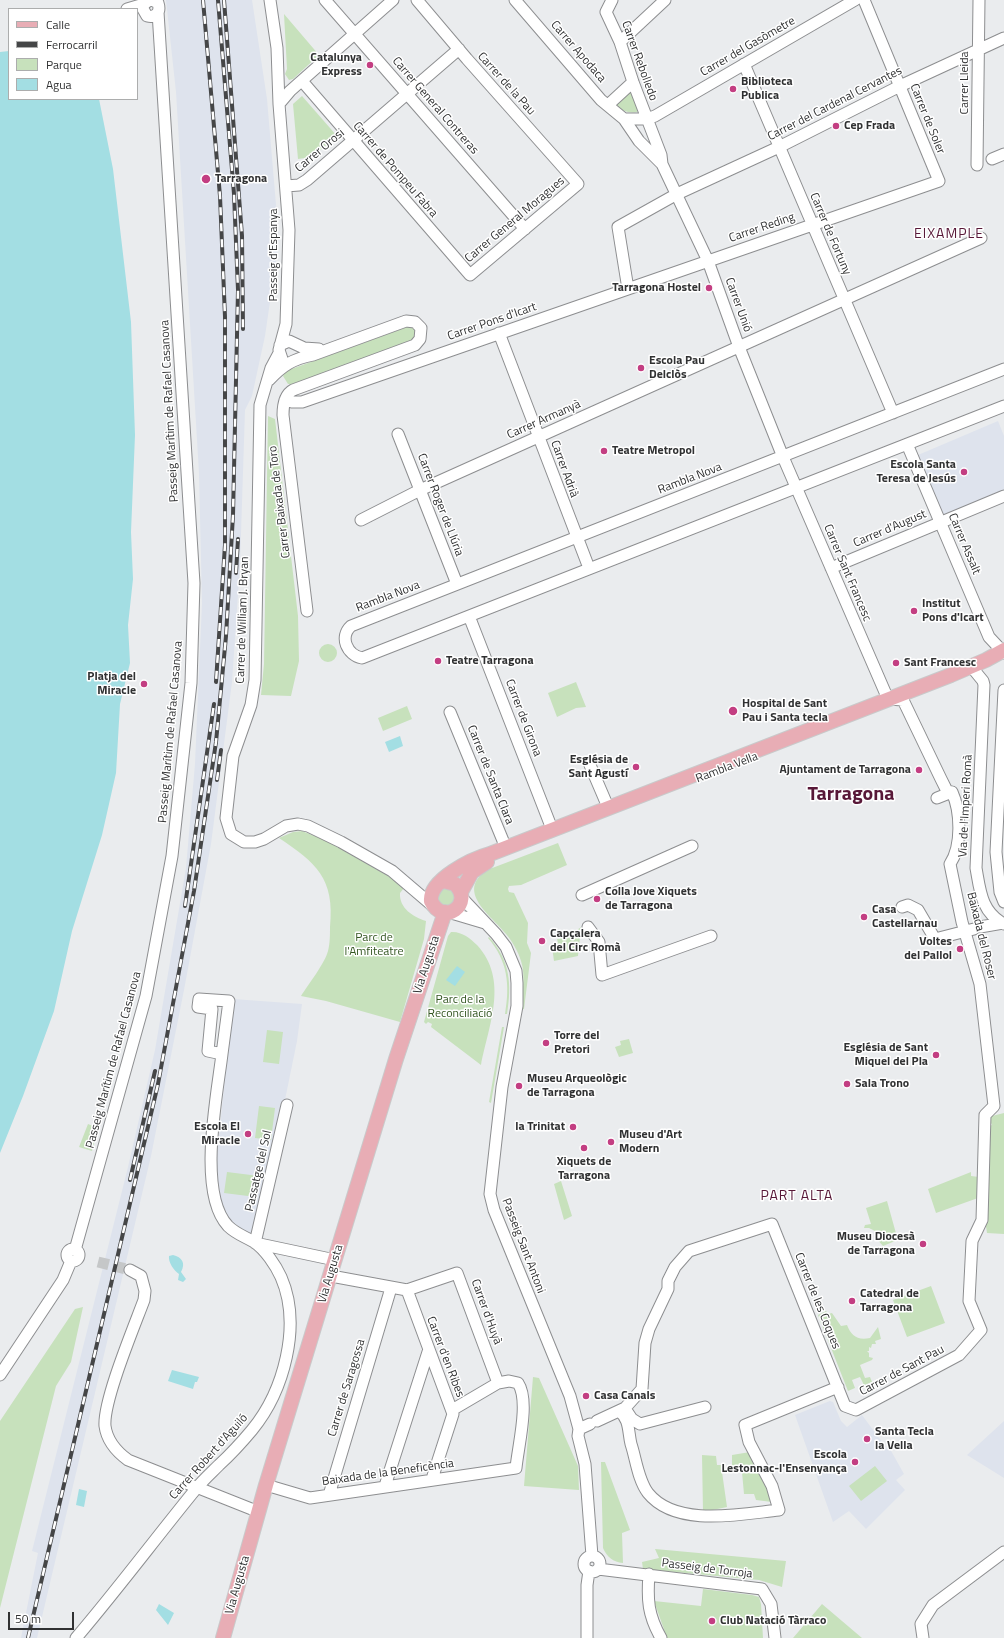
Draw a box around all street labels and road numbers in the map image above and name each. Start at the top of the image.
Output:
street label: Carrer del Gasòmetre [698,14,798,80]
street label: Carrer Apodaca [547,18,609,86]
street label: Carrer Rebolledo [618,19,660,103]
street label: Carrer de la Pau [474,50,538,118]
street label: Carrer Lleida [958,51,972,115]
street label: Carrer General Contreras [389,54,481,158]
street label: Carrer del Cardenal Cervantes [765,64,905,144]
street label: Carrer de Soler [906,82,948,156]
street label: Carrer de Pompeu Fabra [350,119,440,221]
street label: Carrer Orosi [292,126,348,176]
street label: Carrer General Moragues [462,174,568,266]
street label: Carrer de Fortuny [806,191,854,277]
street label: Passeig d'Espanya [267,208,281,302]
street label: Carrer Reding [727,210,797,246]
street label: Carrer Unió [722,276,754,334]
street label: Carrer Pons d'Icart [446,300,538,344]
street label: Passeig Marítim de Rafael Casanova [158,319,182,503]
street label: Carrer Armanyà [505,397,583,443]
street label: Carrer Adrià [547,438,581,500]
street label: Carrer Baixada de Toro [266,445,294,559]
street label: Carrer Roger de Llúria [414,452,466,558]
street label: Rambla Nova [656,460,724,498]
street label: Carrer d'August [851,507,929,551]
street label: Carrer Assalt [945,511,983,577]
street label: Carrer Sant Francesc [820,522,874,624]
street label: Carrer de William J. Bryan [234,556,252,684]
street label: Rambla Nova [354,578,422,616]
street label: Passeig Marítim de Rafael Casanova [156,640,186,824]
street label: Carrer de Girona [502,677,544,759]
street label: Carrer de Santa Clara [463,723,517,827]
street label: Rambla Vella [694,750,760,786]
street label: Via de l'Imperi Romà [956,754,976,858]
street label: Baixada del Roser [963,891,999,981]
street label: Via Augusta [411,934,443,996]
street label: Passeig Marítim de Rafael Casanova [83,970,145,1150]
street label: Passatge del Sol [243,1129,275,1213]
street label: Passeig Sant Antoni [498,1196,548,1296]
street label: Via Augusta [315,1243,347,1305]
street label: Carrer de les Coques [791,1251,843,1351]
street label: Carrer d'Huyà [468,1277,504,1347]
street label: Carrer d'en Ribes [423,1315,467,1399]
street label: Carrer de Saragossa [325,1338,369,1438]
street label: Carrer de Sant Pau [857,1343,947,1399]
street label: Carrer Robert d'Aguiló [167,1411,251,1503]
street label: Baixada de la Beneficència [321,1457,455,1489]
street label: Via Augusta [223,1554,253,1616]
street label: Passeig de Torroja [661,1556,753,1582]

